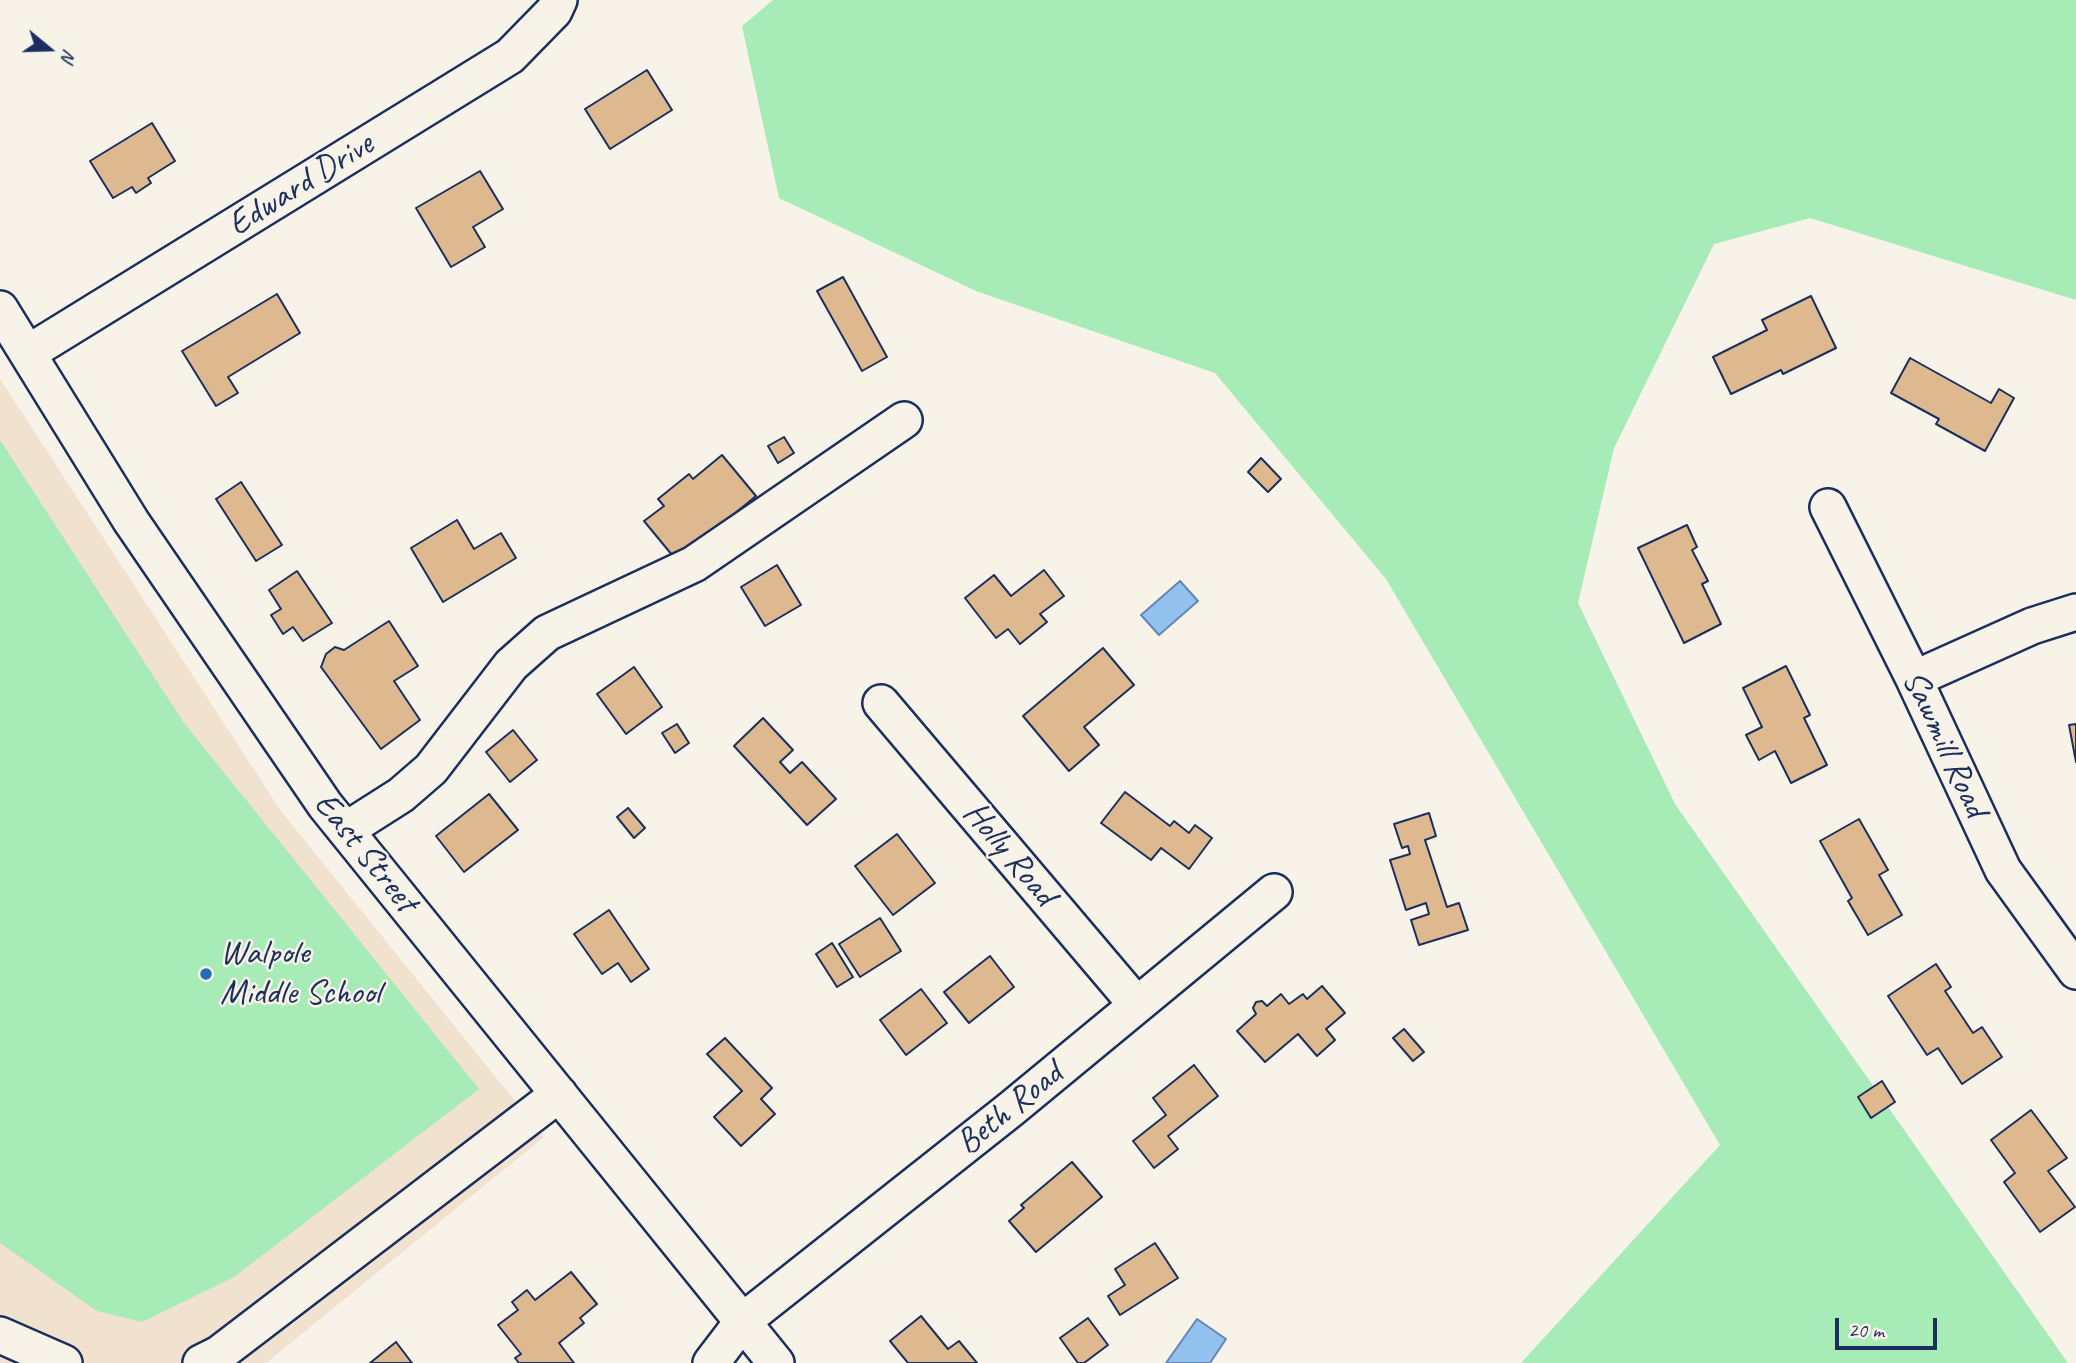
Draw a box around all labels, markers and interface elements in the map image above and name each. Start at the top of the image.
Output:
north arrow [14,14,84,84]
text: N [56,46,82,65]
street label: Edward Drive [221,124,381,246]
street label: Sawmill Road [1892,664,1996,824]
street label: East Street [304,785,426,921]
street label: Holly Road [953,793,1065,915]
place label: Walpole Middle School [220,933,381,1015]
marker: Walpole Middle School [198,966,214,982]
street label: Beth Road [949,1054,1071,1164]
scale bar [1838,1304,1940,1348]
text: 20 m [1848,1317,1884,1343]

